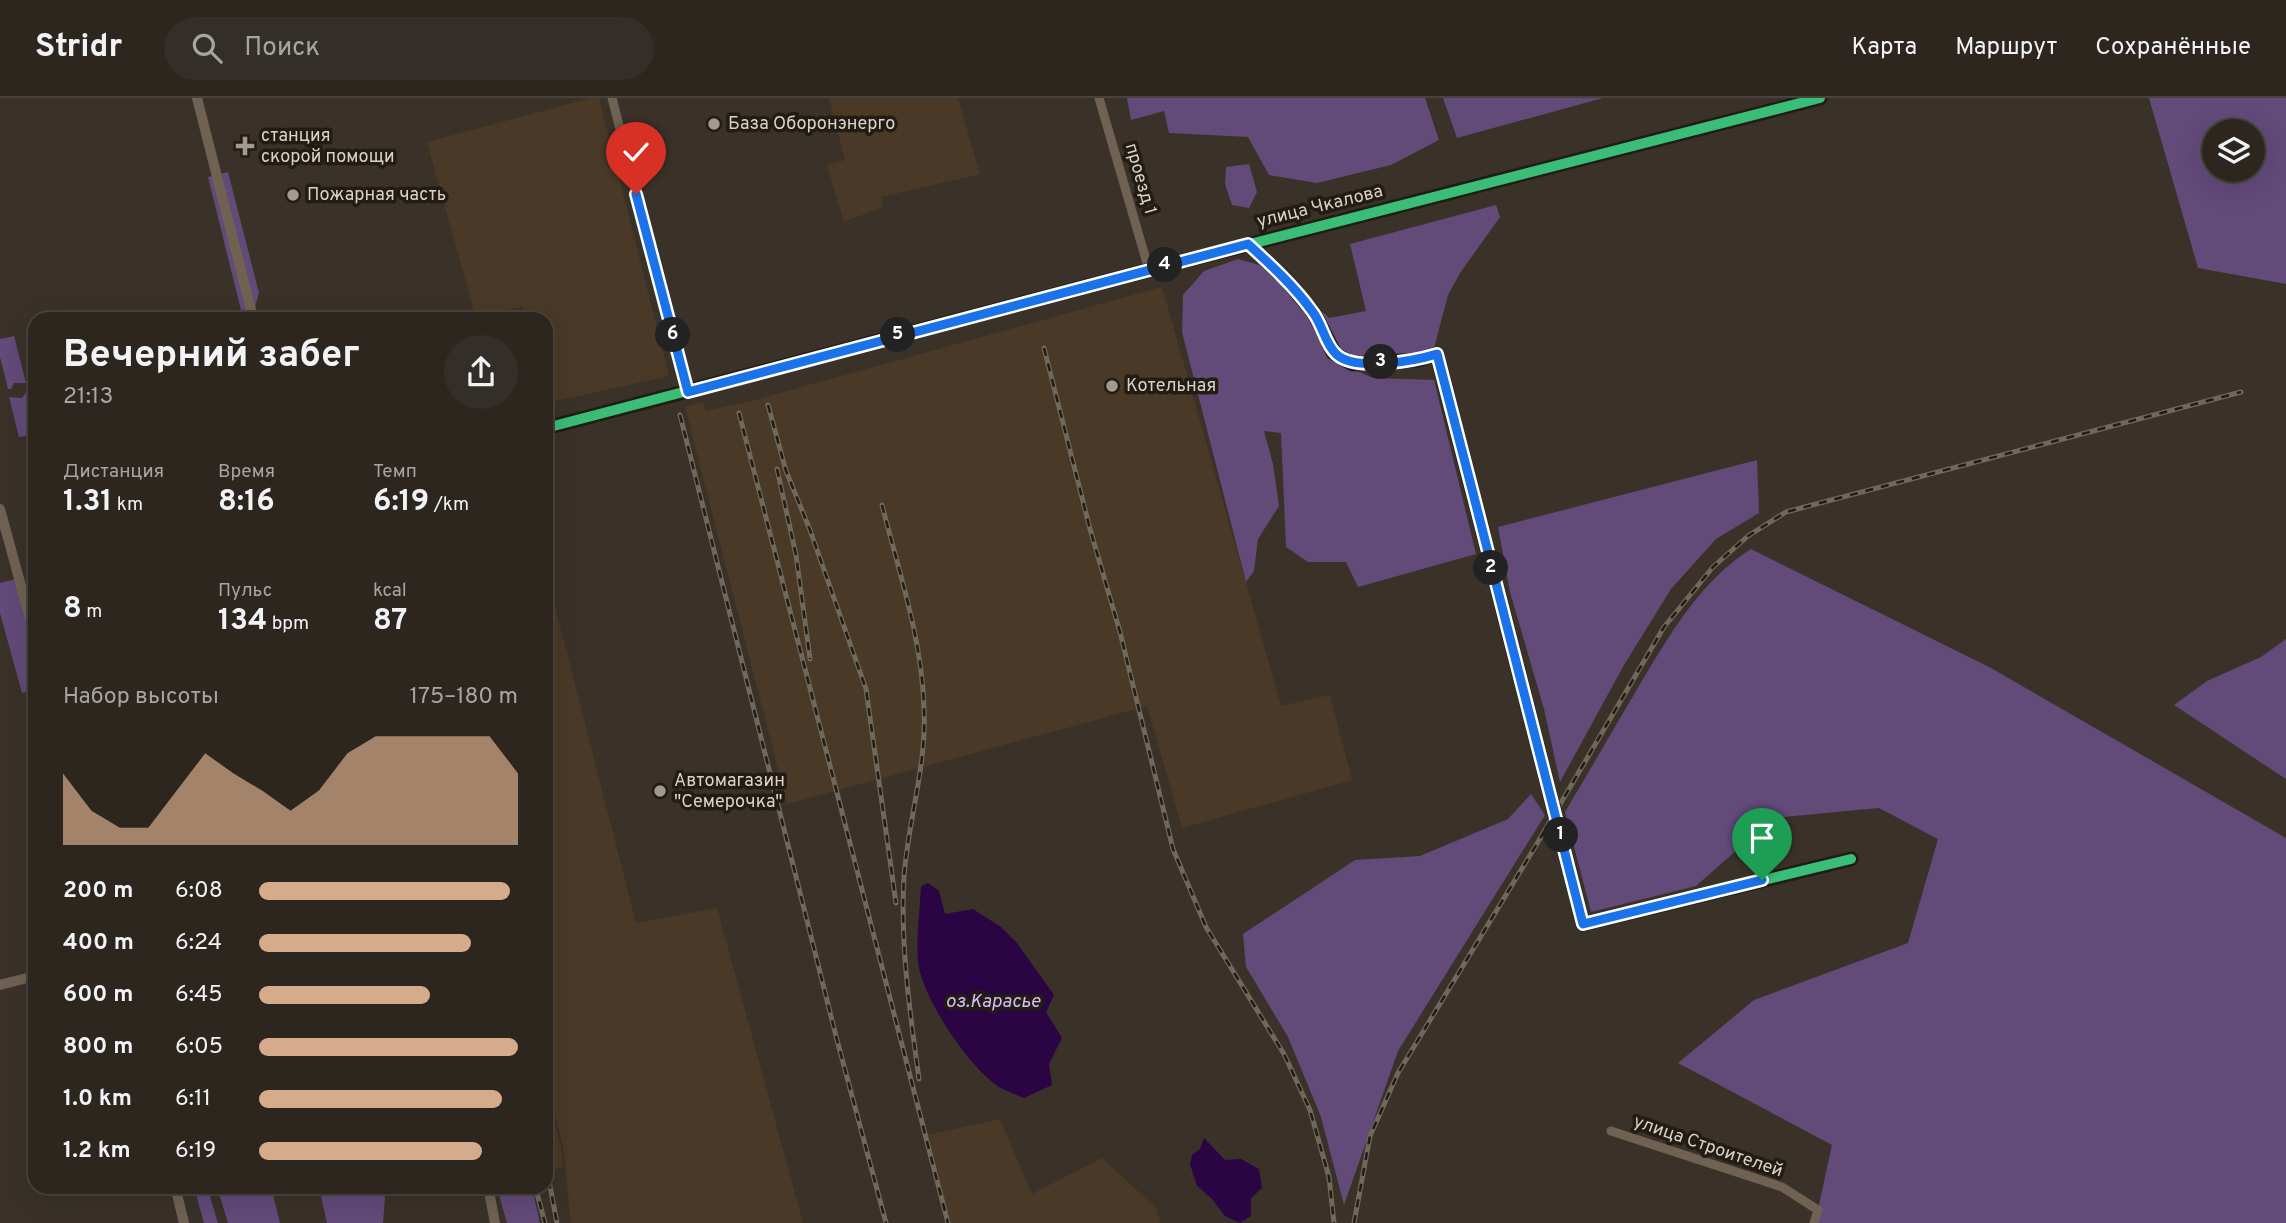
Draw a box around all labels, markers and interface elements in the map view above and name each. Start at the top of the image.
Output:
search box [164,17,654,80]
text: Stridr [35,27,122,69]
icon: search [188,29,226,67]
text: Поиск [244,32,320,65]
text: Карта [1851,33,1917,63]
text: Маршрут [1955,33,2057,63]
text: Сохранённые [2095,33,2251,63]
place label: База Оборонэнерго [728,113,895,136]
marker: База Оборонэнерго [706,116,722,132]
map controls [2202,119,2265,182]
button: layers [2202,119,2265,182]
pin [606,122,666,194]
place label: станция скорой помощи [261,125,395,169]
icon: check [617,133,655,171]
marker: станция скорой помощи [235,136,255,156]
street label: проезд 1 [1119,141,1161,217]
street label: улица Чкалова [1255,180,1385,234]
place label: Пожарная часть [307,184,446,207]
marker: Пожарная часть [285,187,301,203]
pin: 4 [1148,248,1182,282]
text: 4 [1158,252,1171,276]
pin: 6 [656,317,690,352]
pin: 5 [880,317,916,352]
text: 6 [667,322,678,346]
text: 5 [892,322,903,346]
text: Вечерний забег [63,332,360,381]
button: share [444,335,518,409]
pin: 3 [1364,344,1398,380]
text: 3 [1375,349,1386,373]
place label: Котельная [1126,375,1216,398]
marker: Котельная [1104,378,1120,394]
text: 21:13 [63,383,113,412]
text: Дистанция [63,460,164,484]
text: Время [218,460,275,484]
text: Темп [373,460,417,484]
text: 1.31 [63,484,112,521]
text: 8:16 [218,484,275,521]
text: 6:19 [373,484,429,521]
text: km [112,493,143,517]
text: /km [429,493,469,517]
pin: 2 [1474,550,1508,586]
text: 2 [1485,555,1496,579]
text: Пульс [218,579,272,603]
text: kcal [373,579,407,603]
text: 8 [63,591,82,628]
text: m [82,600,102,624]
text: 134 [218,603,267,640]
text: 87 [373,603,407,640]
text: bpm [267,612,309,636]
text: Набор высоты [63,683,219,712]
text: 175–180 m [409,683,518,712]
place label: Автомагазин "Семерочка" [674,770,785,814]
marker: Автомагазин "Семерочка" [652,783,668,799]
pin [1732,808,1792,880]
pin: 1 [1544,818,1578,852]
icon: arrive [1743,819,1781,857]
text: 1 [1557,822,1564,846]
text: 200 m [63,877,133,906]
text: 6:08 [175,877,223,906]
text: 400 m [63,929,134,958]
text: 6:24 [175,929,222,958]
text: 600 m [63,981,133,1010]
text: 6:45 [175,981,222,1010]
water label: оз.Карасье [946,990,1041,1014]
text: 800 m [63,1033,133,1062]
text: 6:05 [175,1033,223,1062]
text: 1.0 km [63,1085,132,1114]
text: 6:11 [175,1085,211,1114]
street label: улица Строителей [1630,1111,1786,1183]
text: 1.2 km [63,1137,131,1166]
text: 6:19 [175,1137,216,1166]

